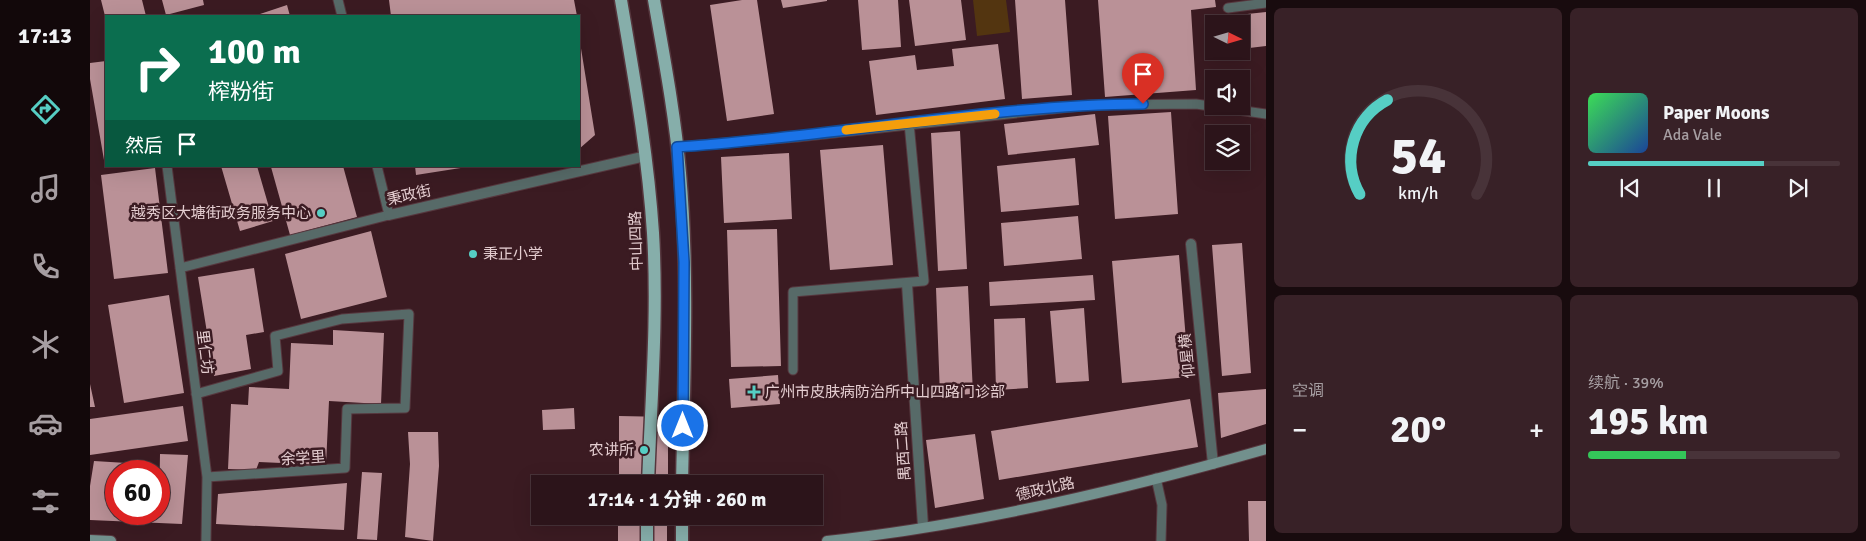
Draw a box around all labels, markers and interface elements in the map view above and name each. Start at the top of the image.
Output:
north arrow [1205,15,1250,60]
map controls [1205,15,1250,170]
text: 17:13 [18,22,72,49]
text: 100 m [208,30,301,73]
icon: right [125,35,190,100]
pin [1122,53,1164,104]
icon: arrive [1129,60,1157,88]
button: sound [1205,70,1250,115]
text: 榨粉街 [208,78,274,105]
icon: directions [28,92,63,127]
text: Paper Moons [1663,101,1769,125]
text: 54 [1390,124,1446,188]
button: layers [1205,125,1250,170]
text: Ada Vale [1663,125,1722,145]
icon: arrive [173,130,201,158]
text: 然后 [125,134,163,158]
icon: music [28,171,63,206]
icon: previous [1616,174,1644,202]
icon: pause [1700,174,1728,202]
icon: next [1784,174,1812,202]
street label: 秉政街 [385,181,433,209]
text: km/h [1398,182,1438,204]
place label: 越秀区大塘街政务服务中心 [131,204,311,222]
marker: 越秀区大塘街政务服务中心 [315,207,327,219]
street label: 中山四路 [626,211,646,271]
place label: 秉正小学 [483,245,543,263]
marker: 秉正小学 [467,248,479,260]
icon: phone [28,249,63,284]
icon: climate [28,327,63,362]
street label: 里仁坊 [193,329,217,375]
street label: 仰星横 [1176,333,1198,379]
text: 续航 · 39% [1588,373,1664,393]
text: 空调 [1292,381,1324,401]
place label: 广州市皮肤病防治所中山四路门诊部 [765,383,1005,401]
marker: 广州市皮肤病防治所中山四路门诊部 [747,385,761,399]
text: 195 km [1588,398,1709,445]
position arrow [656,399,708,451]
icon: car [28,406,63,441]
text: 20° [1390,406,1446,453]
text: − [1292,413,1307,447]
text: + [1529,413,1544,447]
street label: 禺西二路 [892,420,914,482]
place label: 农讲所 [589,441,634,459]
marker: 农讲所 [638,444,650,456]
street label: 余学里 [280,447,326,469]
speed limit sign: 60 [105,460,170,525]
street label: 德政北路 [1014,473,1076,505]
icon: filters [28,484,63,519]
text: 17:14 · 1 分钟 · 260 m [588,488,766,512]

